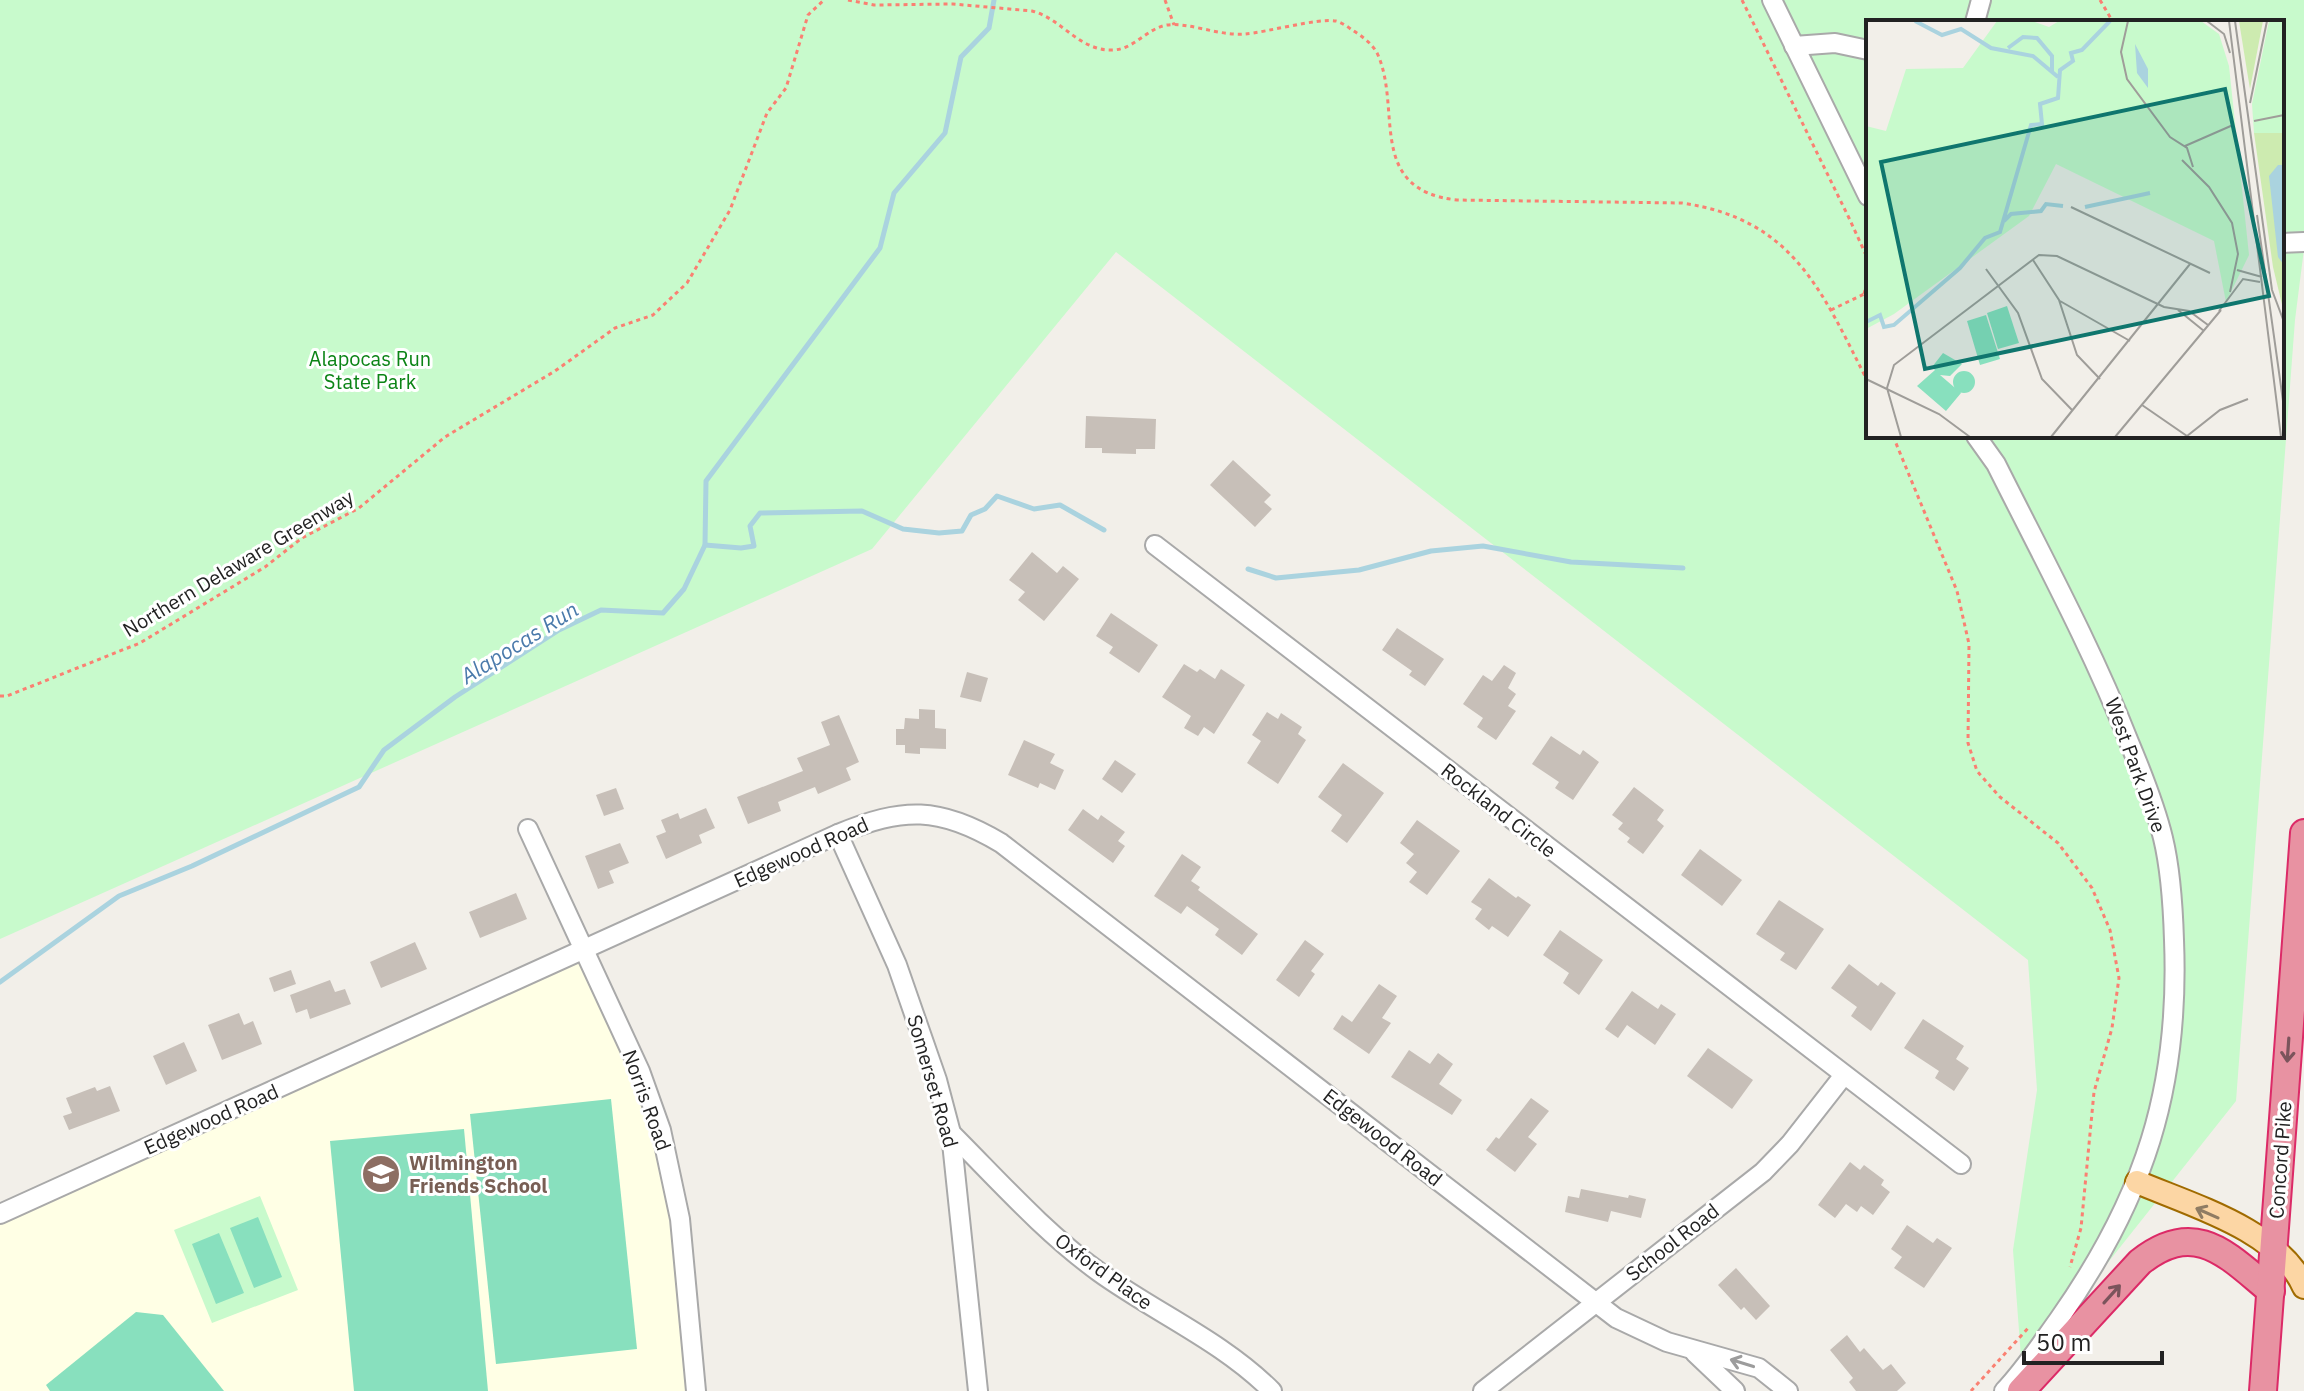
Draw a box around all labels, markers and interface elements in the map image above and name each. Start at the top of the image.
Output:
inset map [1866,20,2284,438]
park label: Alapocas Run State Park [309,345,431,395]
street label: Northern Delaware Greenway [118,483,358,643]
water label: Alapocas Run [454,594,584,690]
street label: West Park Drive [2099,694,2173,836]
street label: Rockland Circle [1436,756,1562,864]
street label: Edgewood Road [730,810,872,894]
street label: Somerset Road [901,1011,965,1151]
one-way arrow [2280,1036,2295,1063]
street label: Norris Road [616,1046,678,1154]
street label: Edgewood Road [140,1077,282,1161]
street label: Edgewood Road [1318,1082,1448,1192]
street label: Concord Pike [2262,1100,2298,1220]
place label: Wilmington Friends School [409,1149,547,1199]
school or university icon: Wilmington Friends School [360,1153,402,1195]
street label: School Road [1620,1197,1724,1287]
one-way arrow [2196,1204,2220,1219]
street label: Oxford Place [1050,1226,1158,1316]
one-way arrow [2103,1284,2121,1304]
scale bar [2024,1315,2162,1365]
text: 50 m [2036,1326,2091,1358]
one-way arrow [1730,1355,1756,1370]

